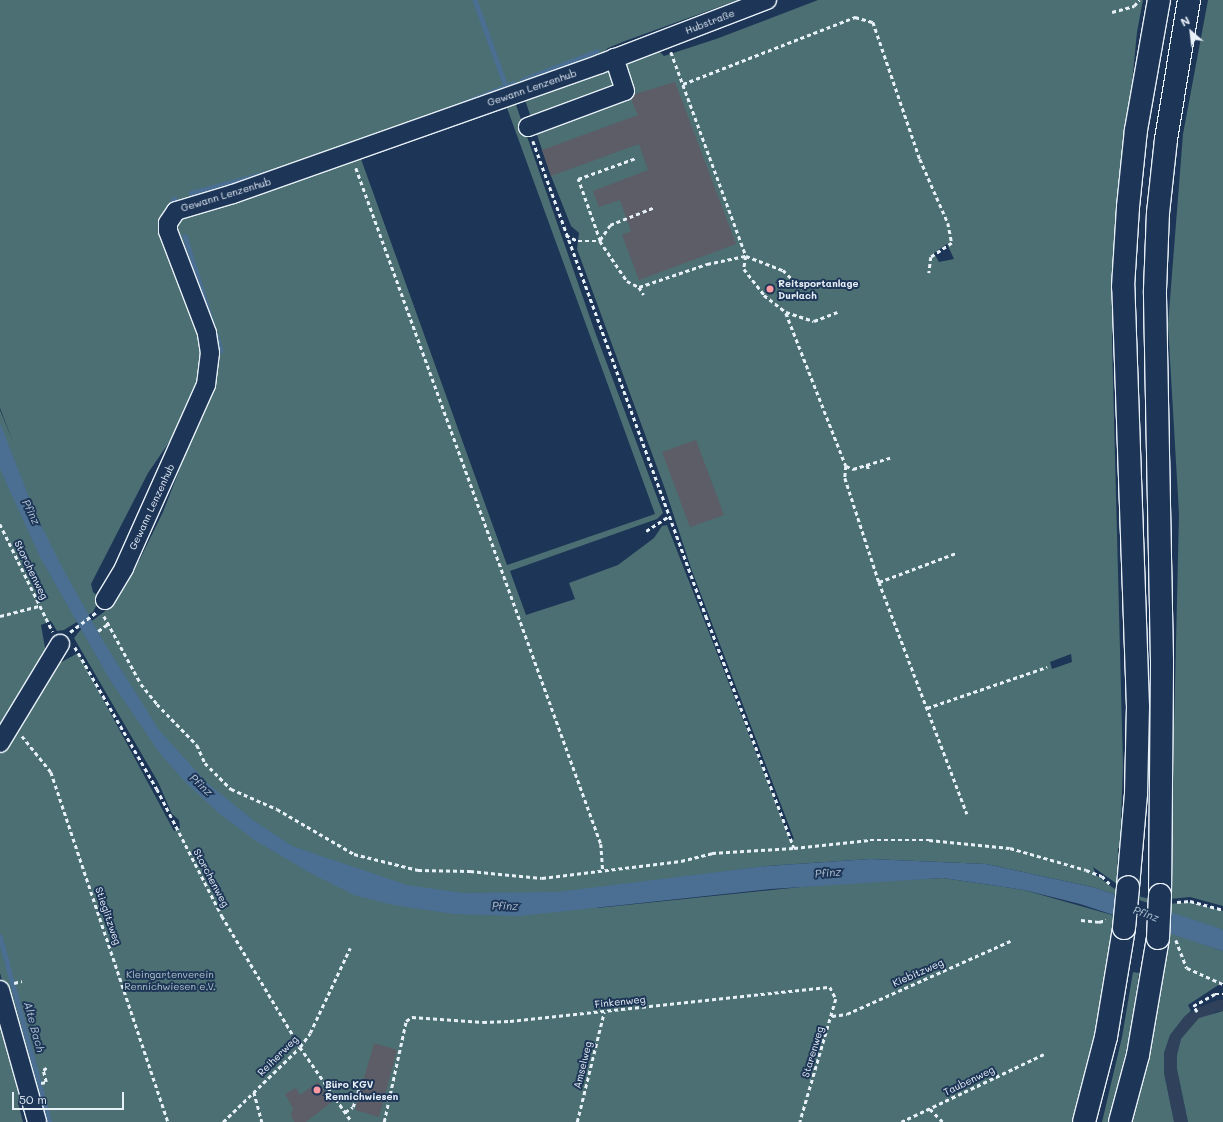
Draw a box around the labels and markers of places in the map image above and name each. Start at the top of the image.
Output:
place label: Reitsportanlage Durlach [778,277,858,300]
marker: Reitsportanlage Durlach [765,284,775,294]
place label: Büro KGV Rennichwiesen [325,1078,398,1102]
marker: Büro KGV Rennichwiesen [312,1085,322,1095]

